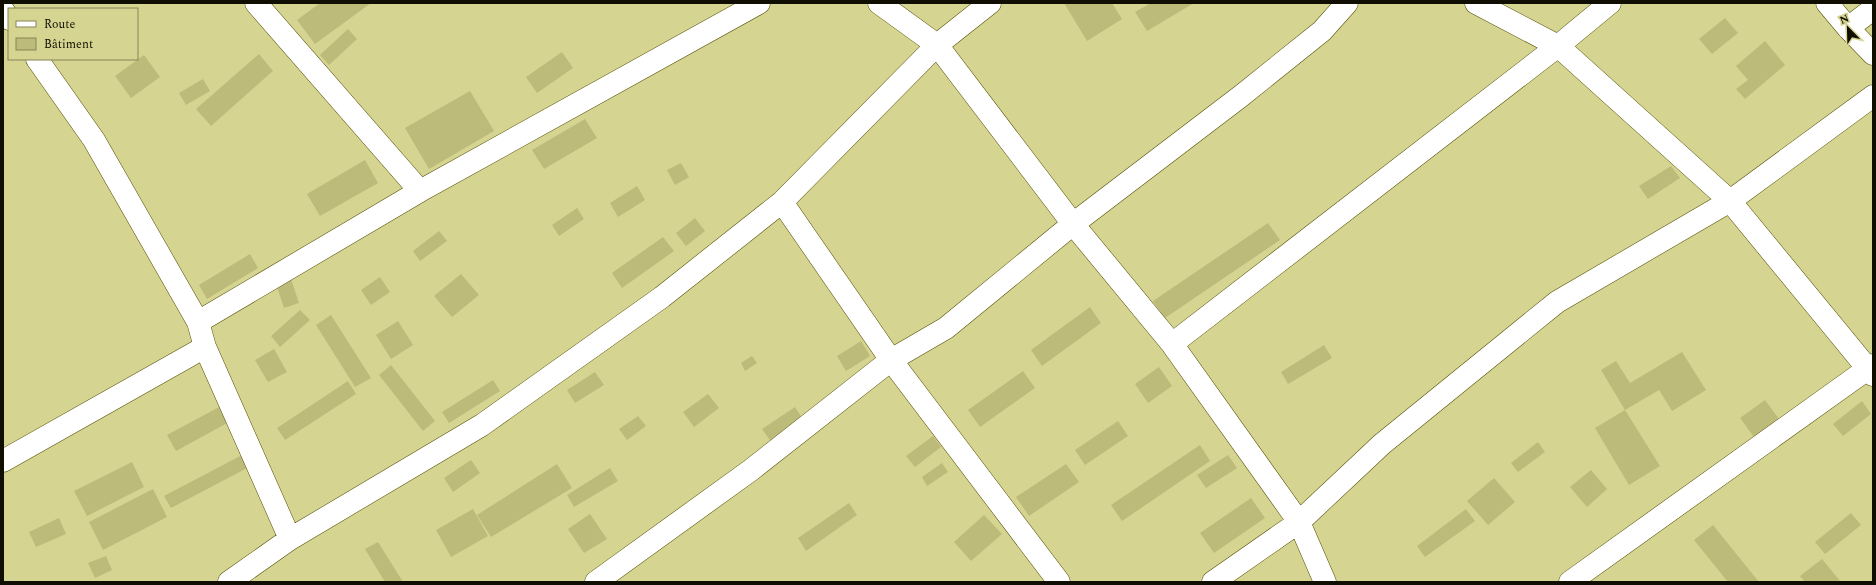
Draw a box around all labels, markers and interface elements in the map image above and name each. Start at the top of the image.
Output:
legend [8,8,138,60]
north arrow [1828,8,1868,48]
text: N [1837,10,1852,29]
text: Route [44,15,75,34]
text: Bâtiment [44,35,93,54]

